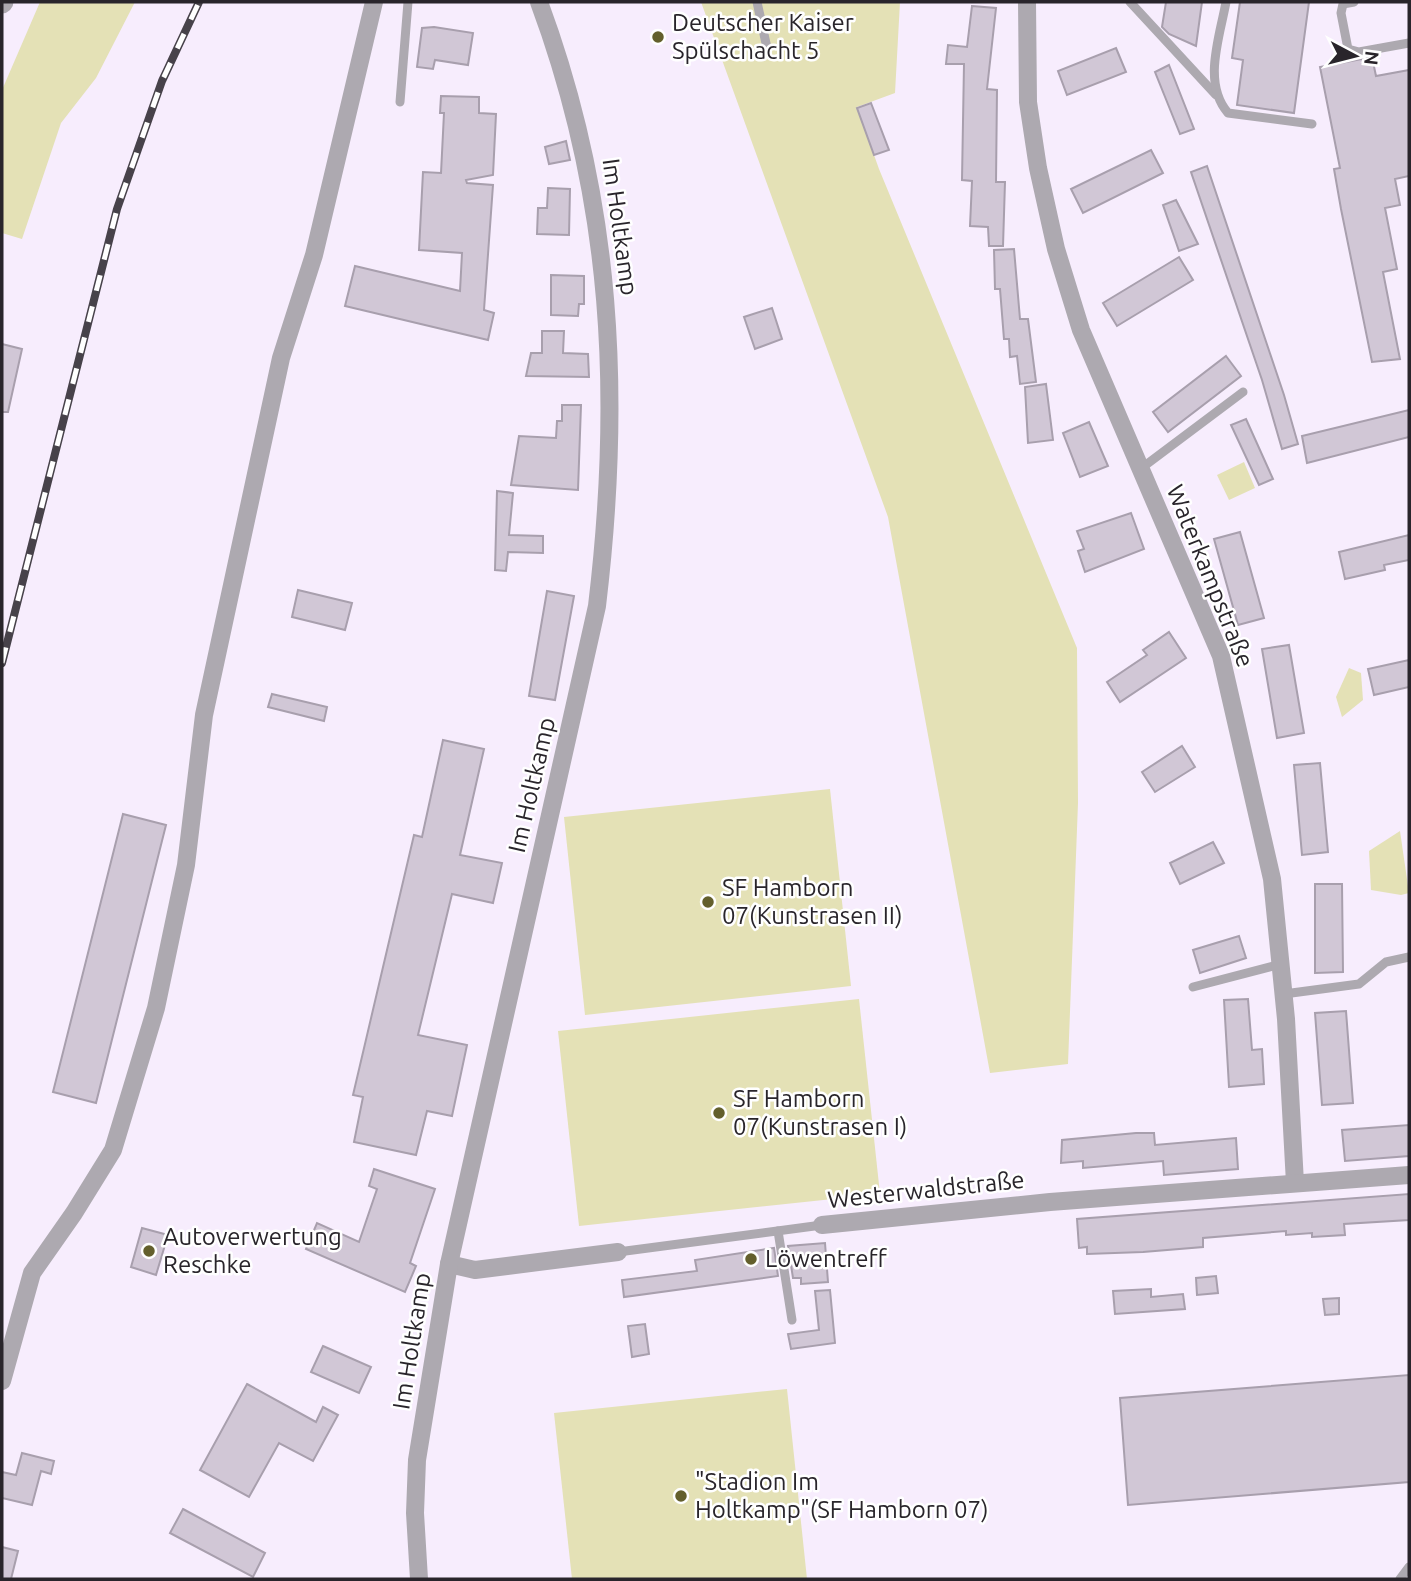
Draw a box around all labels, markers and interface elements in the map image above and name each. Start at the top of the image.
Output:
place label: Deutscher Kaiser Spülschacht 5 [672,9,854,64]
north arrow [1320,21,1390,91]
marker: Deutscher Kaiser Spülschacht 5 [650,29,666,45]
text: N [1360,50,1384,66]
street label: Im Holtkamp [598,157,643,297]
street label: Waterkampstraße [1162,481,1259,671]
street label: Im Holtkamp [503,715,560,855]
place label: SF Hamborn 07(Kunstrasen II) [722,874,903,929]
marker: SF Hamborn 07(Kunstrasen II) [700,894,716,910]
place label: SF Hamborn 07(Kunstrasen I) [733,1085,907,1140]
marker: SF Hamborn 07(Kunstrasen I) [711,1105,727,1121]
street label: Westerwaldstraße [826,1166,1026,1213]
place label: Autoverwertung Reschke [163,1223,342,1278]
marker: Autoverwertung Reschke [141,1243,157,1259]
place label: Löwentreff [765,1245,888,1272]
marker: Löwentreff [743,1251,759,1267]
street label: Im Holtkamp [387,1271,436,1411]
place label: "Stadion Im Holtkamp"(SF Hamborn 07) [695,1468,989,1523]
marker: "Stadion Im Holtkamp"(SF Hamborn 07) [673,1488,689,1504]

